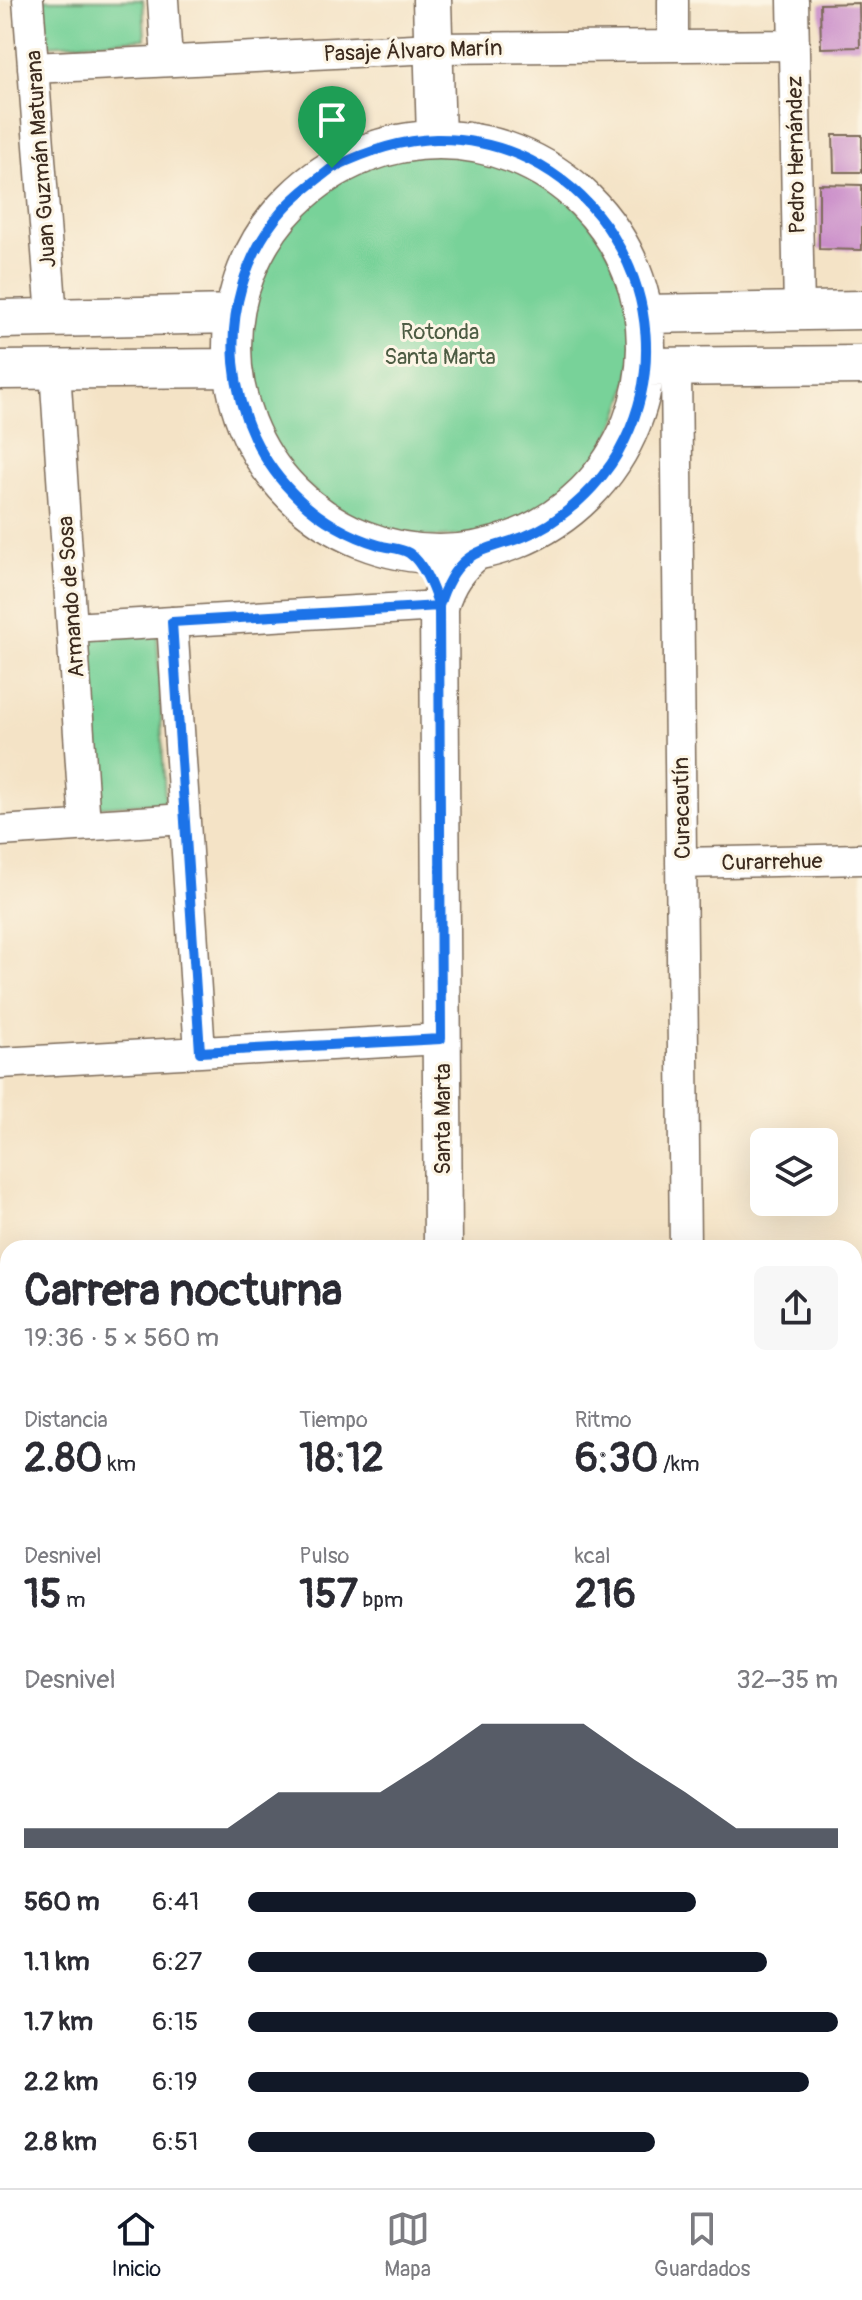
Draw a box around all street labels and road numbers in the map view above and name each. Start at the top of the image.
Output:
street label: Pasaje Álvaro Marín [323,34,503,68]
street label: Juan Guzmán Maturana [19,49,63,269]
street label: Pedro Hernández [781,76,811,234]
street label: Armando de Sosa [51,515,91,679]
street label: Curacautín [667,757,697,859]
street label: Curarrehue [721,847,823,877]
street label: Santa Marta [429,1063,457,1175]

